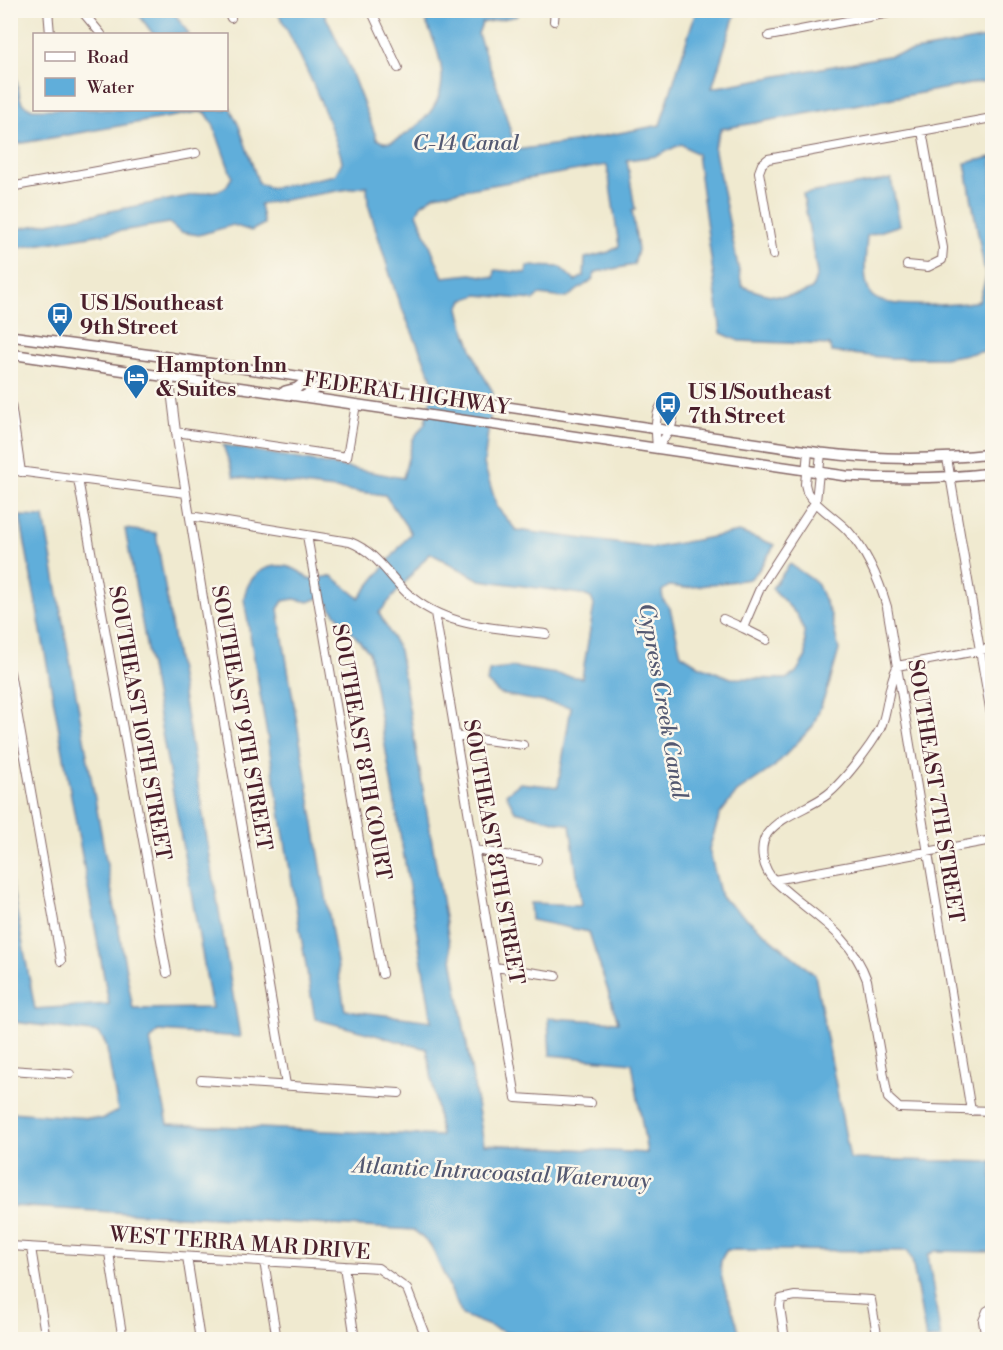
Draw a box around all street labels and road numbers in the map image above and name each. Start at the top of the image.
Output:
street label: FEDERAL HIGHWAY [302,367,513,421]
street label: SOUTHEAST 10TH STREET [102,584,176,863]
street label: SOUTHEAST 9TH STREET [205,584,277,853]
street label: SOUTHEAST 8TH COURT [326,622,396,883]
street label: SOUTHEAST 7TH STREET [901,657,969,925]
street label: SOUTHEAST 8TH STREET [457,717,529,987]
street label: WEST TERRA MAR DRIVE [108,1222,371,1266]

